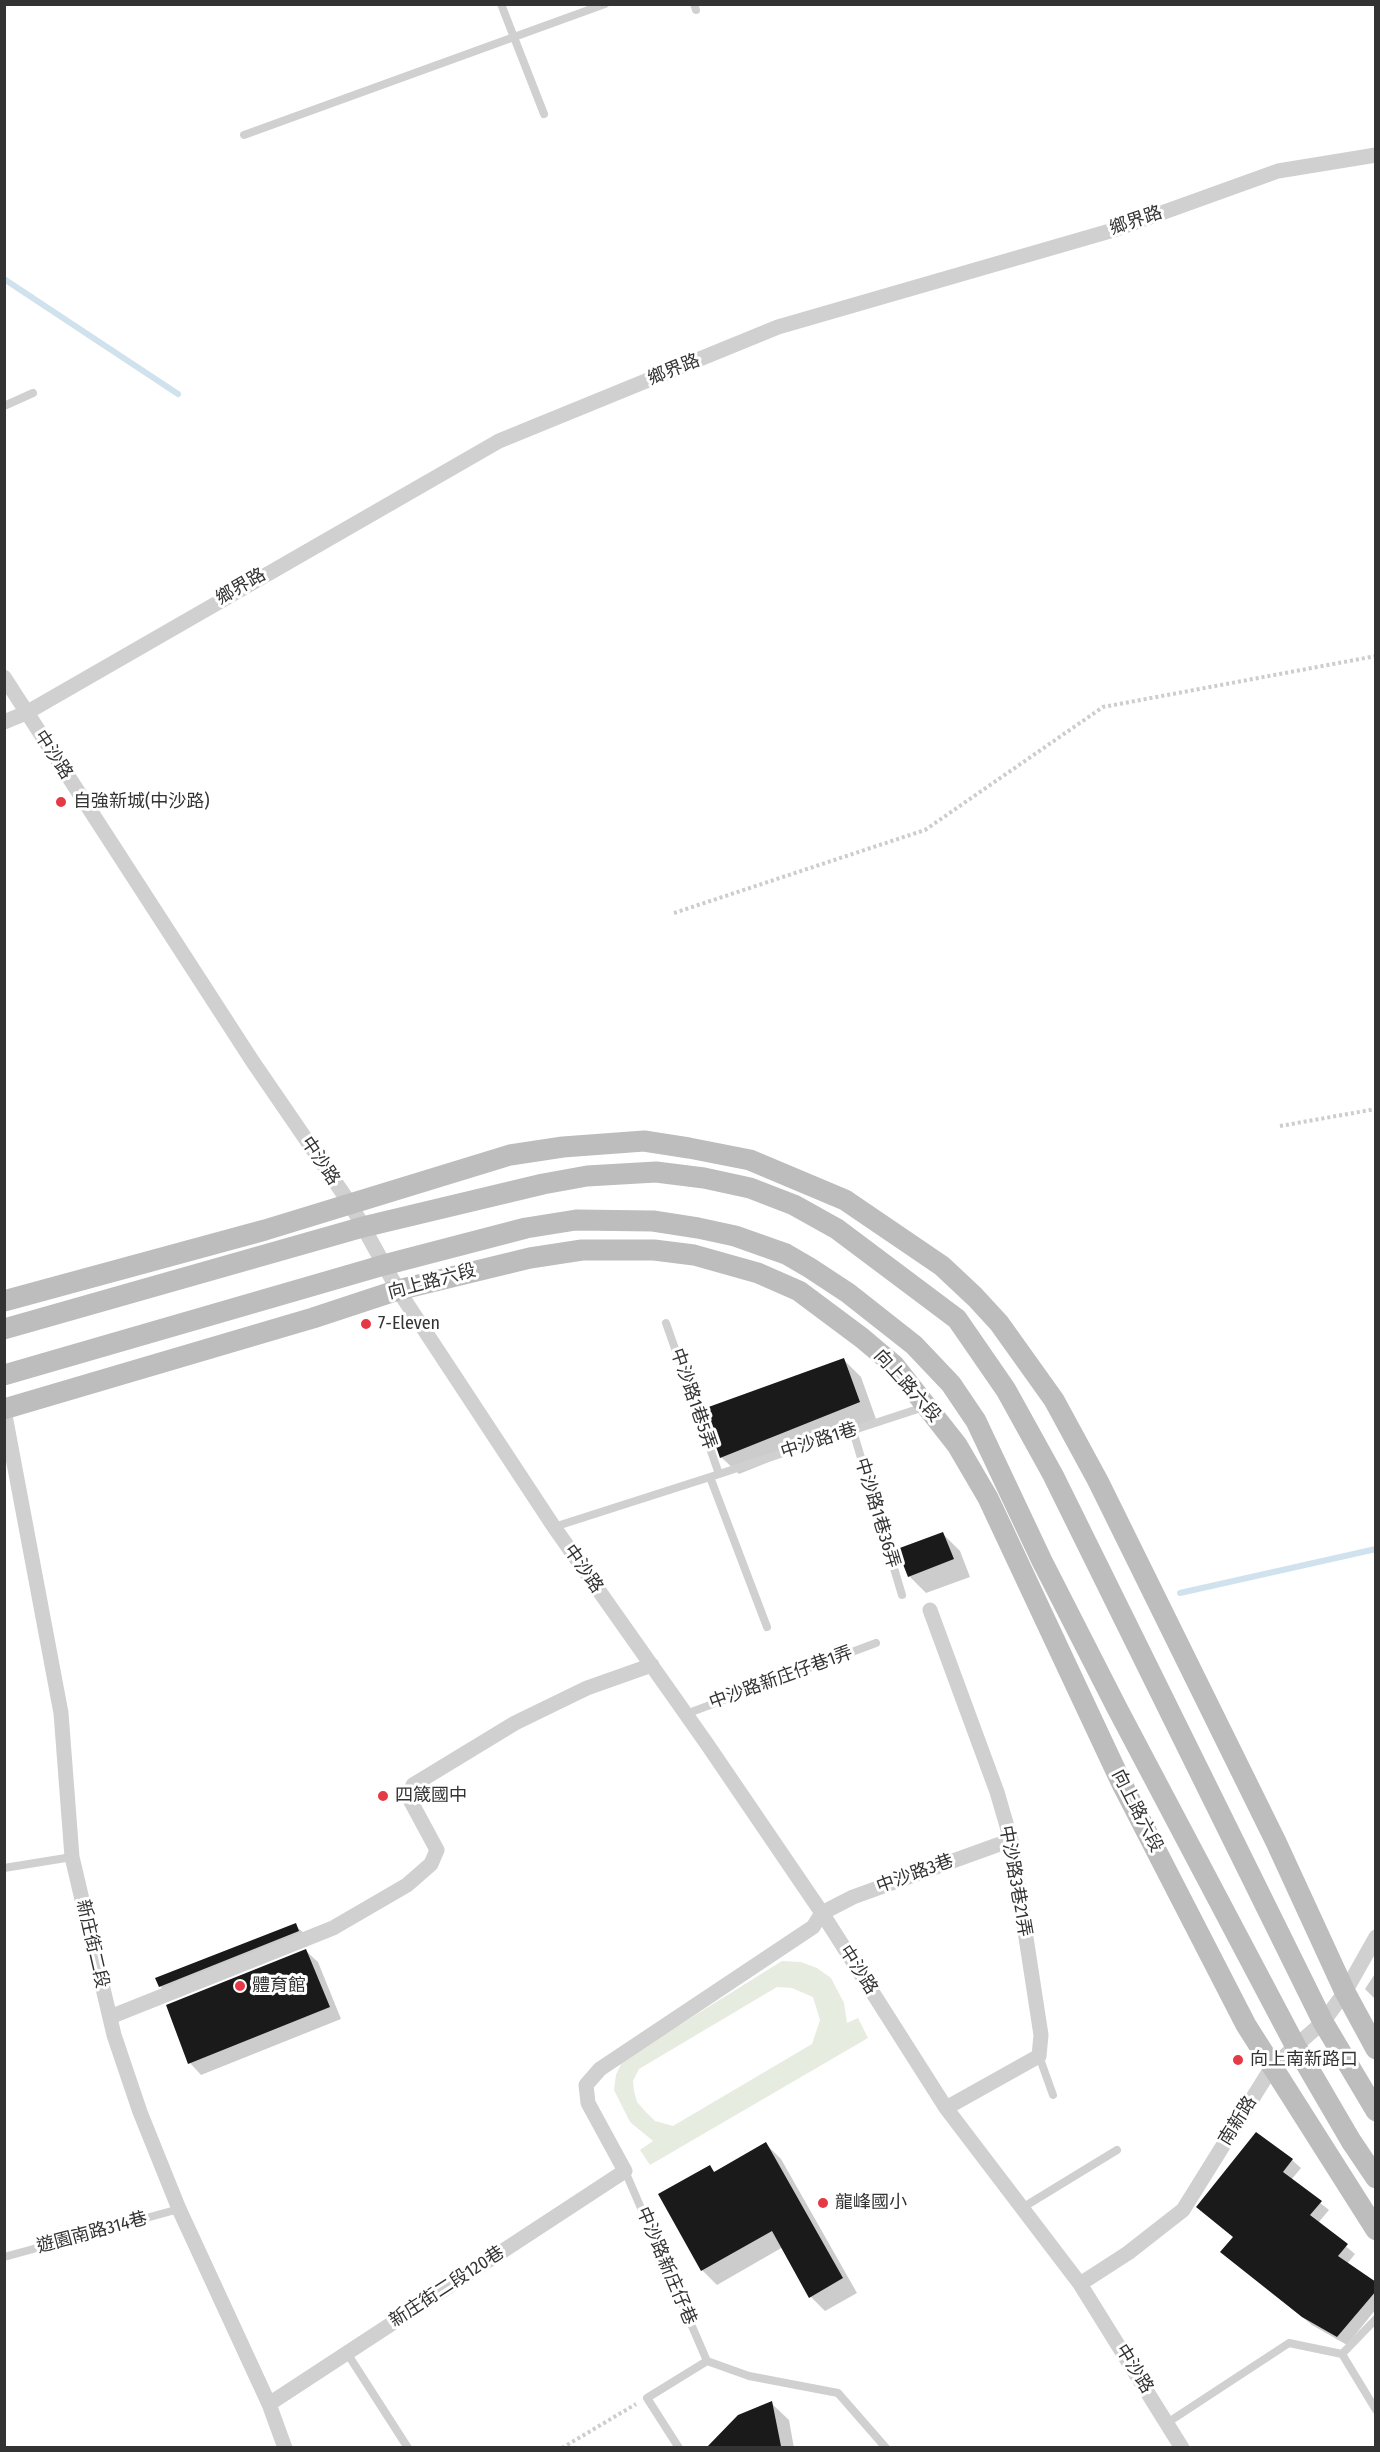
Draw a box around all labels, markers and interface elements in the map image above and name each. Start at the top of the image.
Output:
street label: 鄉界路 [1107,202,1165,240]
street label: 鄉界路 [645,350,703,390]
street label: 鄉界路 [212,564,270,610]
street label: 中沙路 [29,726,77,784]
place label: 自強新城(中沙路) [73,791,210,813]
marker: 自強新城(中沙路) [54,795,68,809]
street label: 中沙路 [296,1133,344,1189]
street label: 向上路六段 [386,1260,478,1304]
place label: 7-Eleven [378,1313,440,1335]
marker: 7-Eleven [359,1317,373,1331]
street label: 向上路六段 [869,1345,945,1427]
street label: 中沙路1巷5弄 [666,1346,720,1452]
street label: 中沙路1巷 [778,1419,860,1463]
street label: 中沙路1巷36弄 [850,1455,904,1571]
street label: 中沙路 [559,1541,607,1597]
street label: 中沙路新庄仔巷1弄 [706,1642,856,1714]
street label: 向上路六段 [1107,1766,1167,1856]
place label: 四箴國中 [395,1785,467,1807]
marker: 四箴國中 [376,1789,390,1803]
street label: 中沙路3巷21弄 [995,1824,1035,1938]
street label: 中沙路3巷 [874,1850,956,1898]
street label: 新庄街二段 [71,1898,113,1990]
street label: 中沙路 [834,1941,882,1999]
place label: 體育館 [252,1975,306,1997]
marker: 體育館 [233,1979,247,1993]
place label: 向上南新路口 [1250,2049,1358,2071]
marker: 向上南新路口 [1231,2053,1245,2067]
street label: 南新路 [1215,2092,1261,2150]
place label: 龍峰國小 [835,2192,907,2214]
marker: 龍峰國小 [816,2196,830,2210]
street label: 中沙路新庄仔巷 [631,2204,701,2328]
street label: 遊園南路314巷 [34,2208,150,2258]
street label: 新庄街二段120巷 [386,2242,508,2332]
street label: 中沙路 [1111,2340,1157,2398]

